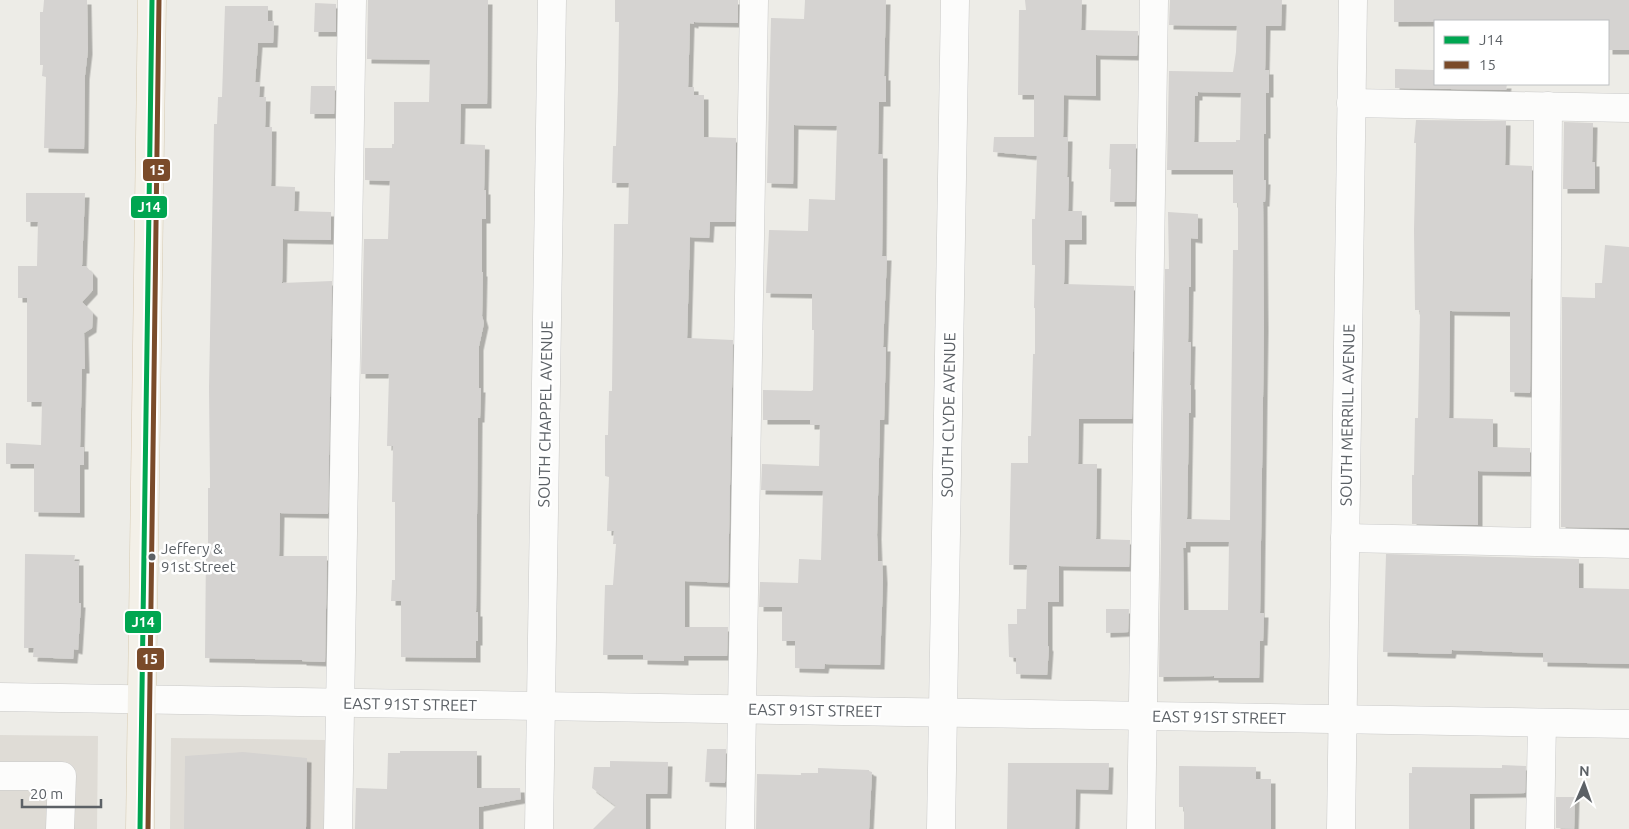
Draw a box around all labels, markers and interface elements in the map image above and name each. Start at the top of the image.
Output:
legend [1434,20,1609,85]
text: J14 [1479,31,1503,48]
text: 15 [1479,56,1496,73]
line badge: 15 [142,158,171,182]
text: 15 [149,162,165,178]
line badge: J14 [130,195,168,219]
text: J14 [137,199,161,215]
street label: SOUTH CHAPPEL AVENUE [534,320,556,508]
street label: SOUTH MERRILL AVENUE [1336,324,1358,506]
street label: SOUTH CLYDE AVENUE [938,332,958,498]
place label: Jeffery & 91st Street [161,540,236,575]
marker: Jeffery & 91st Street [147,552,157,562]
line badge: J14 [124,610,162,634]
text: J14 [131,614,155,630]
line badge: 15 [136,647,165,671]
text: 15 [142,651,158,667]
street label: EAST 91ST STREET [343,694,477,714]
street label: EAST 91ST STREET [748,700,882,720]
street label: EAST 91ST STREET [1152,707,1286,727]
north arrow [1559,759,1609,809]
text: N [1579,763,1590,779]
scale bar [22,776,101,808]
text: 20 m [30,785,63,802]

